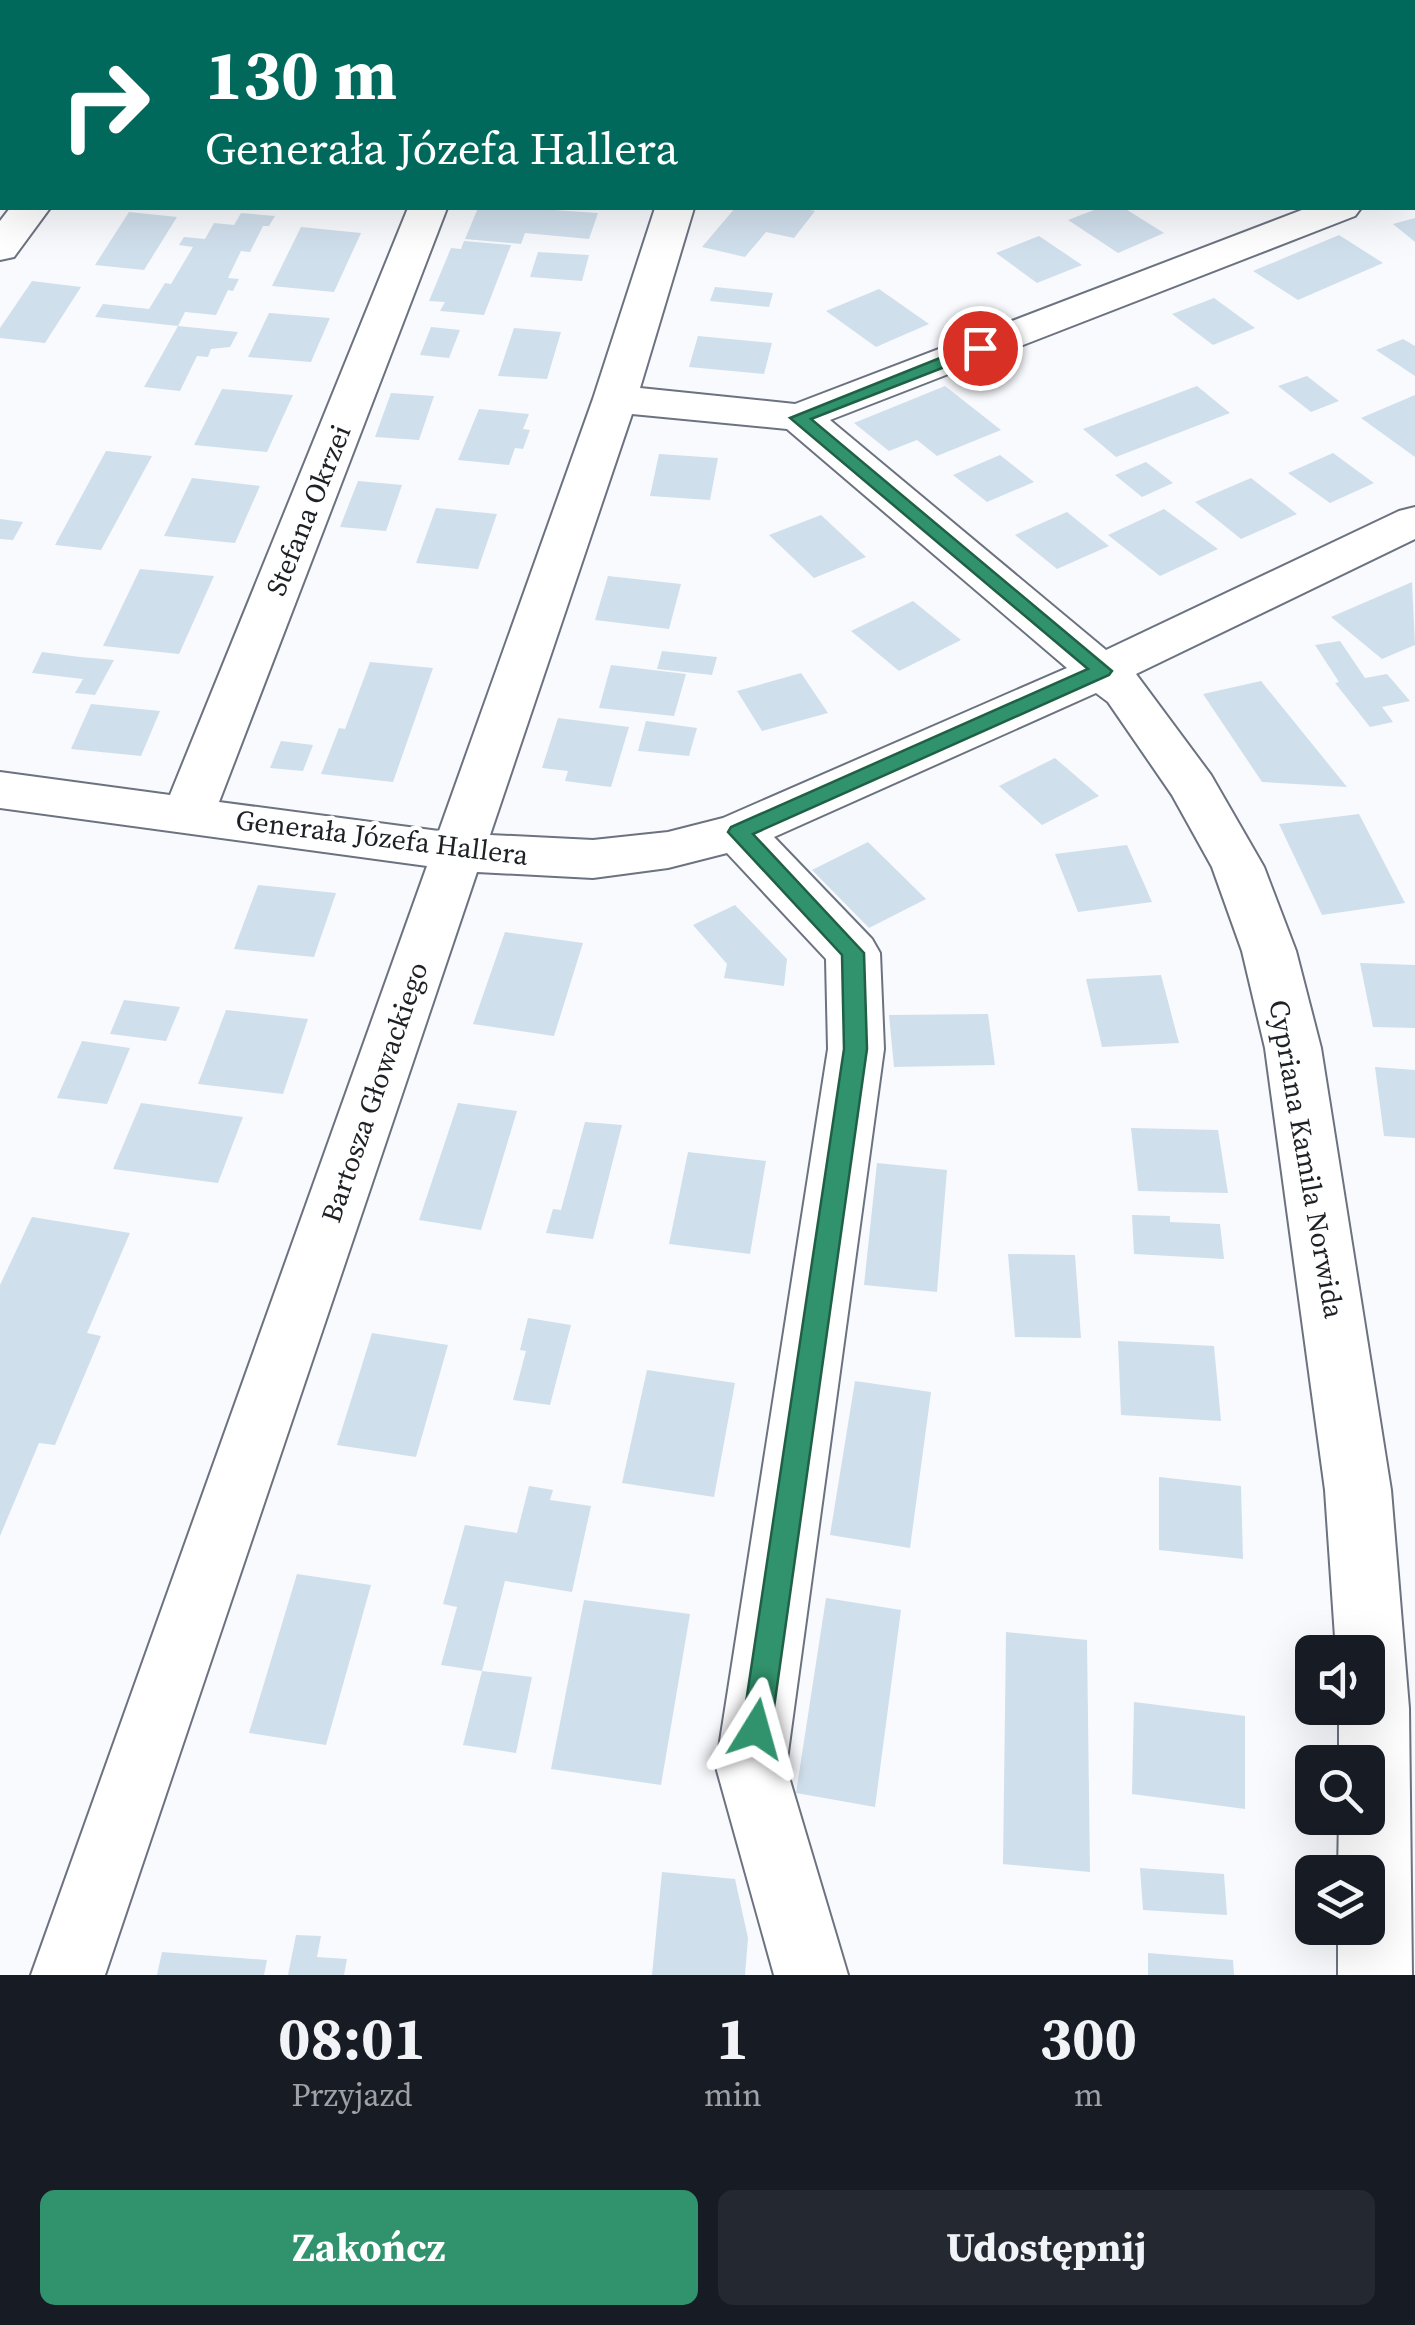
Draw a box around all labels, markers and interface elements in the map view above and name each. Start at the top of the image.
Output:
text: 130 m [205,26,397,122]
icon: right [40,40,170,170]
text: Generała Józefa Hallera [205,117,678,179]
pin [938,306,1023,391]
icon: arrive [953,321,1008,376]
street label: Stefana Okrzei [256,419,360,601]
street label: Generała Józefa Hallera [234,800,531,874]
street label: Bartosza Głowackiego [312,957,436,1227]
street label: Cypriana Kamila Norwida [1260,997,1354,1322]
map controls [1295,1635,1385,1945]
button: sound [1295,1635,1385,1725]
position arrow [704,1677,808,1781]
button: search [1295,1745,1385,1835]
button: layers [1295,1855,1385,1945]
text: 08:01 [278,1997,426,2079]
text: 1 [716,1997,749,2079]
text: 300 [1040,1997,1137,2079]
text: Przyjazd [291,2073,412,2117]
text: min [704,2073,762,2117]
text: m [1074,2073,1103,2117]
button: Zakończ [40,2190,698,2305]
button: Udostępnij [718,2190,1375,2305]

